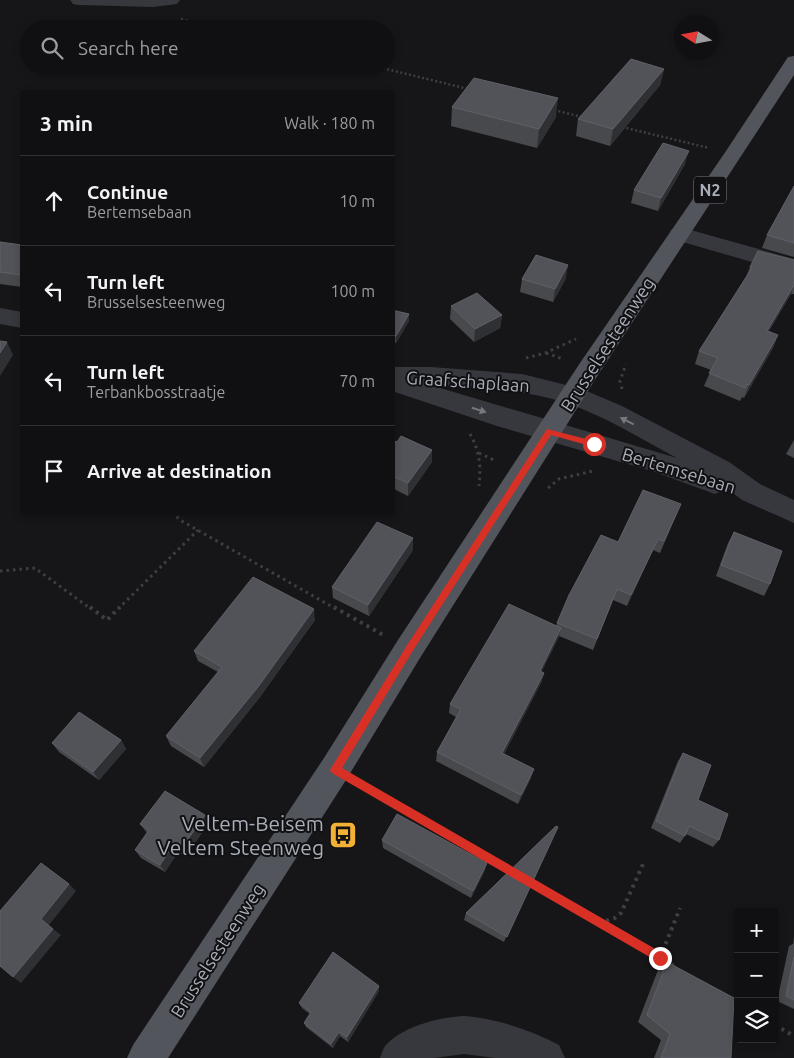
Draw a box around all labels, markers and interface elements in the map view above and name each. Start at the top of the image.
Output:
north arrow [674,15,719,60]
search box [20,20,395,75]
icon: search [38,34,66,62]
text: Search here [78,37,178,59]
text: 3 min [40,111,93,135]
text: Walk · 180 m [284,114,375,132]
road number: N2 [694,176,726,204]
text: Continue [87,181,168,203]
icon: ahead [40,187,68,215]
text: 10 m [339,192,375,210]
text: Bertemsebaan [87,203,192,221]
text: Turn left [87,271,165,293]
street label: Brusselsesteenweg [556,273,658,415]
icon: left [40,277,68,305]
text: 100 m [330,282,375,300]
text: Brusselsesteenweg [87,293,225,311]
text: Turn left [87,361,165,383]
icon: left [40,367,68,395]
street label: Graafschaplaan [406,367,530,395]
text: 70 m [339,372,375,390]
text: Terbankbosstraatje [87,383,225,401]
one-way arrow [472,406,487,414]
one-way arrow [620,417,635,425]
route start [583,433,606,456]
street label: Bertemsebaan [620,443,738,497]
icon: arrive [40,457,68,485]
text: Arrive at destination [87,460,272,482]
place label: Veltem-Beisem Veltem Steenweg [157,811,324,859]
bus stop icon: Veltem-Beisem Veltem Steenweg [328,820,358,850]
street label: Brusselsesteenweg [166,879,268,1021]
map controls [734,908,779,1043]
button: + [734,908,779,953]
route end [649,947,672,970]
button: − [734,953,779,998]
button: layers [734,998,779,1043]

